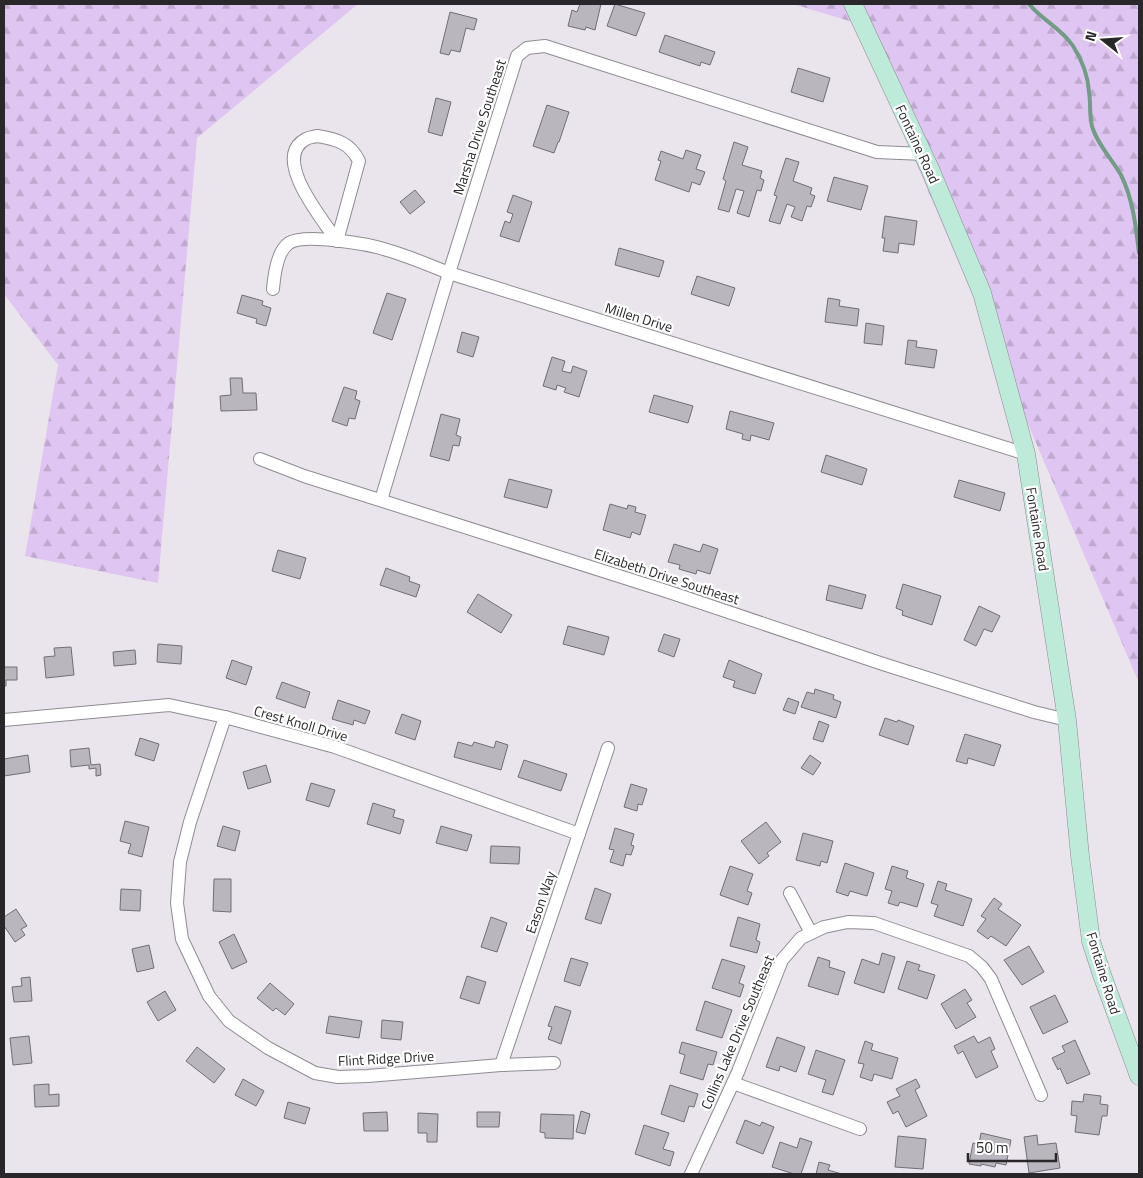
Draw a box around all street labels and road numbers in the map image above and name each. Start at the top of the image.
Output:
street label: Marsha Drive Southeast [447,56,511,198]
street label: Fontaine Road [891,101,945,187]
street label: Millen Drive [603,297,675,337]
street label: Fontaine Road [1021,485,1055,573]
street label: Elizabeth Drive Southeast [592,543,742,609]
street label: Crest Knoll Drive [252,700,350,746]
street label: Eason Way [519,868,561,936]
street label: Fontaine Road [1082,929,1126,1017]
street label: Collins Lake Drive Southeast [695,951,779,1112]
street label: Flint Ridge Drive [337,1045,435,1071]

